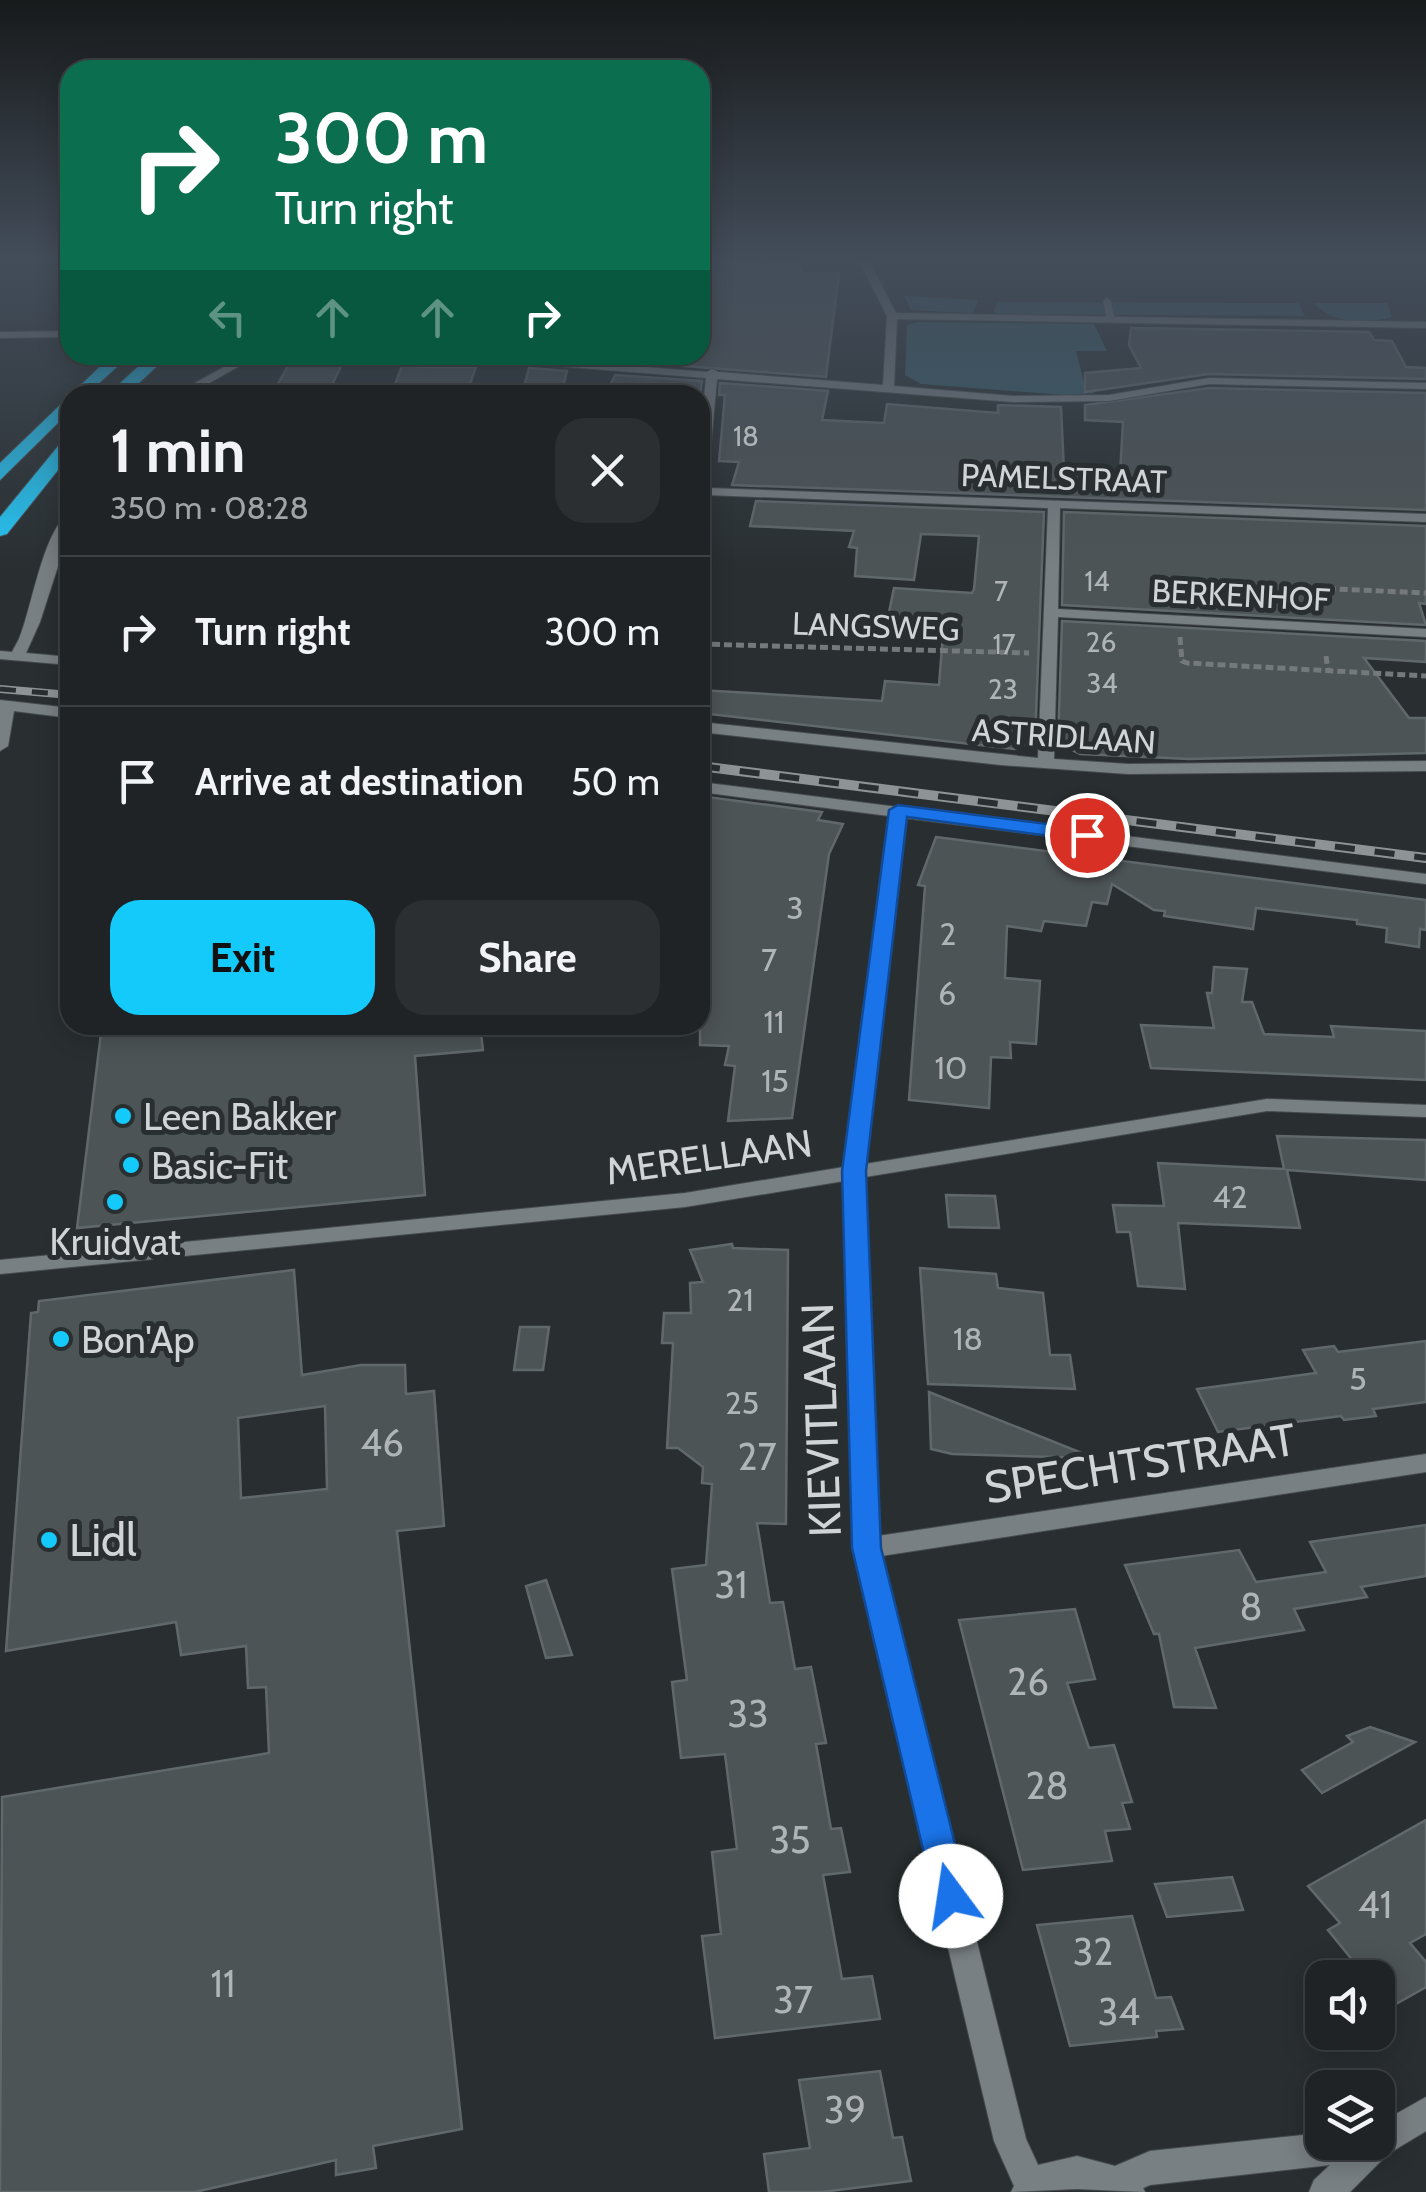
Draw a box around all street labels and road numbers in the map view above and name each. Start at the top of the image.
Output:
street label: PAMELSTRAAT [960,455,1168,501]
street label: BERKENHOF [1151,571,1331,619]
street label: LANGSWEG [792,604,960,648]
street label: ASTRIDLAAN [971,710,1157,762]
street label: MERELLAAN [603,1119,815,1195]
street label: KIEVITLAAN [790,1302,852,1538]
street label: SPECHTSTRAAT [981,1412,1299,1514]

